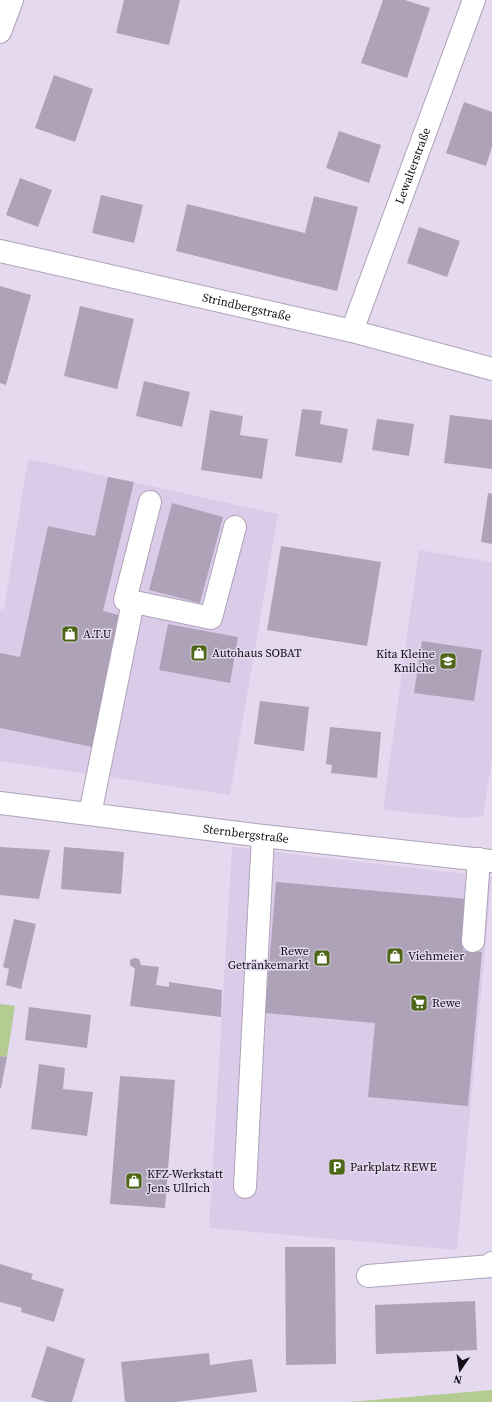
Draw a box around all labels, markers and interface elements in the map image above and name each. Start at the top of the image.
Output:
street label: Lewalterstraße [391,125,434,206]
street label: Strindbergstraße [201,289,293,325]
shop icon: A.T.U [60,624,80,644]
place label: A.T.U [83,626,112,642]
shop icon: Autohaus SOBAT [189,643,209,663]
place label: Autohaus SOBAT [212,645,302,661]
place label: Kita Kleine Knilche [376,646,435,676]
school or university icon: Kita Kleine Knilche [438,651,458,671]
street label: Sternbergstraße [202,821,290,847]
place label: Rewe Getränkemarkt [228,943,309,973]
shop icon: Viehmeier [385,946,405,966]
shop icon: Rewe Getränkemarkt [312,948,332,968]
place label: Viehmeier [408,948,464,964]
supermarket icon: Rewe [409,993,429,1013]
place label: Rewe [432,995,461,1011]
parking icon: Parkplatz REWE [327,1157,347,1177]
place label: Parkplatz REWE [350,1159,437,1175]
place label: KFZ-Werkstatt Jens Ullrich [146,1166,223,1196]
shop icon: KFZ-Werkstatt Jens Ullrich [124,1171,144,1191]
north arrow [440,1350,480,1390]
text: N [452,1371,463,1387]

